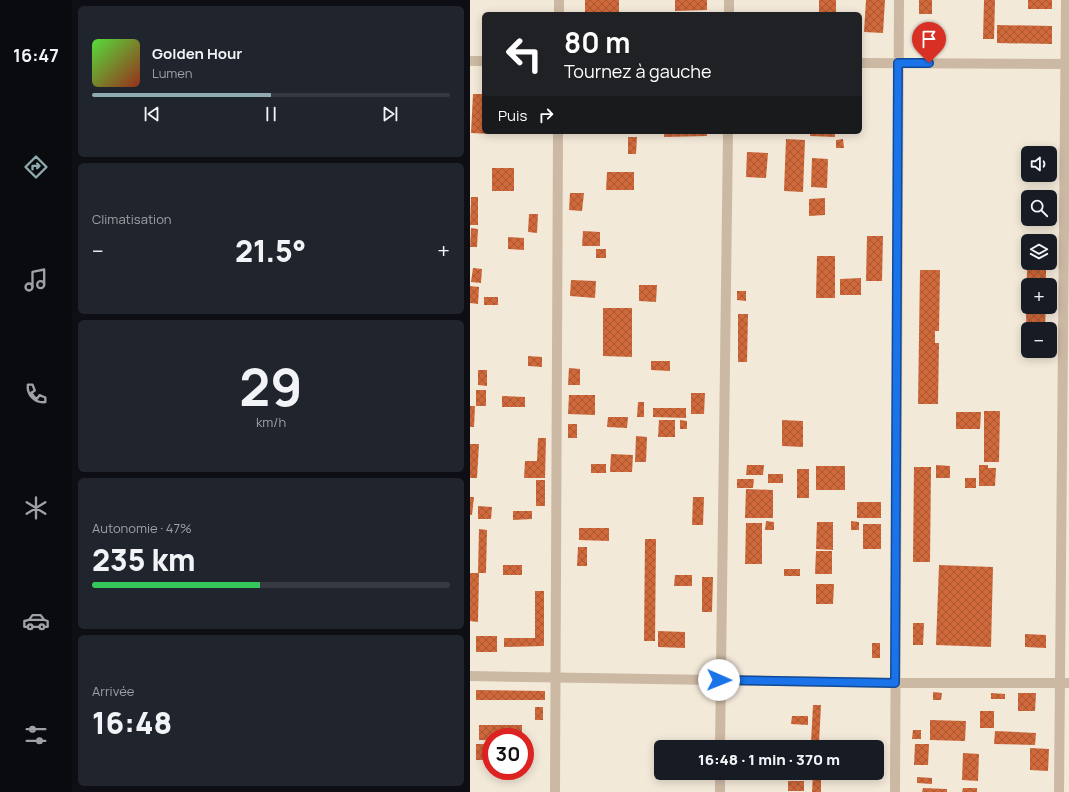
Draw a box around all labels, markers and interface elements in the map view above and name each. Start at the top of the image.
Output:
pin [912,22,946,63]
text: 80 m [564,23,630,61]
icon: left [498,28,550,80]
icon: arrive [918,28,940,50]
text: 16:47 [13,43,59,67]
text: Golden Hour [152,43,242,64]
text: Tournez à gauche [564,59,712,83]
text: Lumen [152,64,192,82]
icon: previous [141,103,163,125]
icon: pause [260,103,282,125]
icon: next [379,103,401,125]
icon: right [535,104,557,126]
text: Puis [498,105,527,126]
map controls [1021,146,1057,358]
button: sound [1021,146,1057,182]
icon: directions [22,153,50,181]
button: search [1021,190,1057,226]
text: Climatisation [92,210,172,228]
text: 21.5° [235,230,306,271]
button: layers [1021,234,1057,270]
text: − [92,236,104,266]
text: + [437,236,450,266]
icon: music [22,266,50,294]
button: + [1021,278,1057,314]
button: − [1021,322,1057,358]
text: 29 [239,351,303,422]
icon: phone [22,380,50,408]
text: km/h [256,413,286,431]
icon: climate [22,494,50,522]
text: Autonomie · 47% [92,519,192,537]
text: 235 km [92,539,196,580]
icon: car [22,607,50,635]
position arrow [698,659,740,701]
text: Arrivée [92,682,134,700]
text: 16:48 [92,702,172,743]
icon: filters [22,721,50,749]
speed limit sign: 30 [482,728,534,780]
text: 16:48 · 1 min · 370 m [698,749,840,770]

